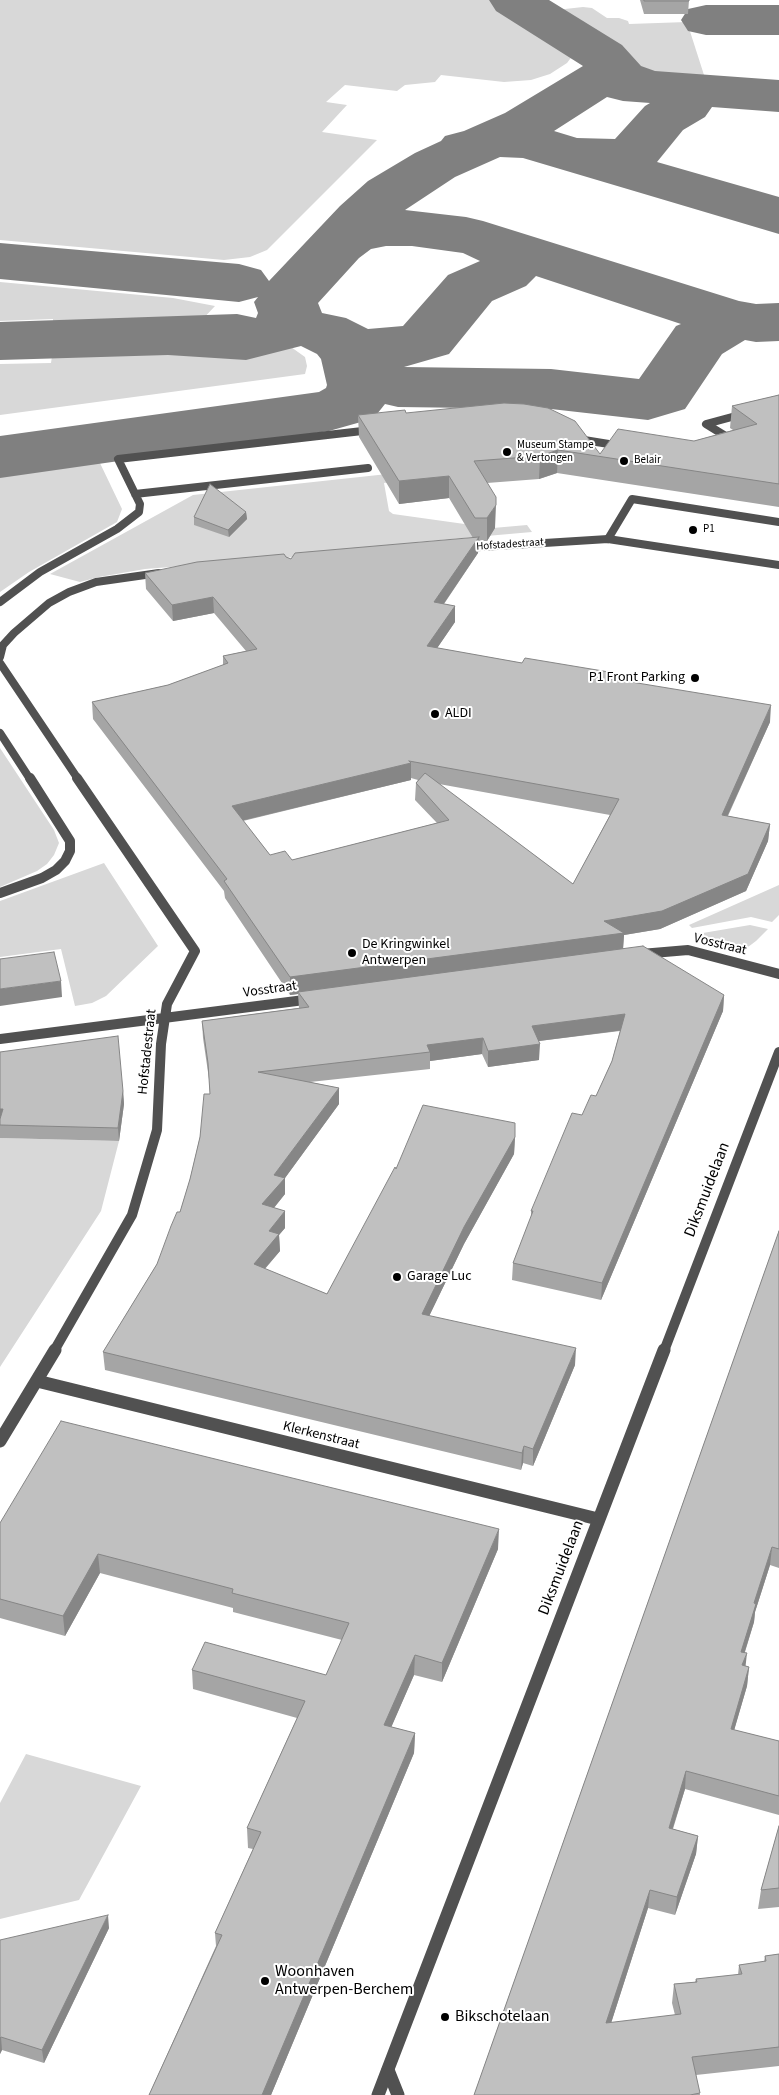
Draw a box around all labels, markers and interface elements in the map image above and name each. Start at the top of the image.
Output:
place label: Museum Stampe & Vertongen [517,439,594,465]
marker: Museum Stampe & Vertongen [501,446,513,458]
place label: Belair [634,454,661,468]
marker: Belair [618,455,630,467]
place label: P1 [703,523,715,537]
marker: P1 [687,524,699,536]
street label: Hofstadestraat [476,536,544,554]
place label: P1 Front Parking [589,670,685,686]
marker: P1 Front Parking [689,672,701,684]
place label: ALDI [445,706,472,722]
marker: ALDI [429,708,441,720]
street label: Vosstraat [692,930,748,960]
place label: De Kringwinkel Antwerpen [362,937,450,970]
marker: De Kringwinkel Antwerpen [346,947,358,959]
street label: Vosstraat [242,978,298,1002]
street label: Hofstadestraat [135,1008,161,1096]
street label: Diksmuidelaan [681,1140,735,1240]
place label: Garage Luc [407,1269,472,1285]
marker: Garage Luc [391,1271,403,1283]
street label: Klerkenstraat [281,1418,361,1454]
street label: Diksmuidelaan [535,1518,589,1618]
place label: Woonhaven Antwerpen-Berchem [275,1962,413,2000]
marker: Woonhaven Antwerpen-Berchem [259,1975,271,1987]
place label: Bikschotelaan [455,2007,549,2027]
marker: Bikschotelaan [439,2011,451,2023]

